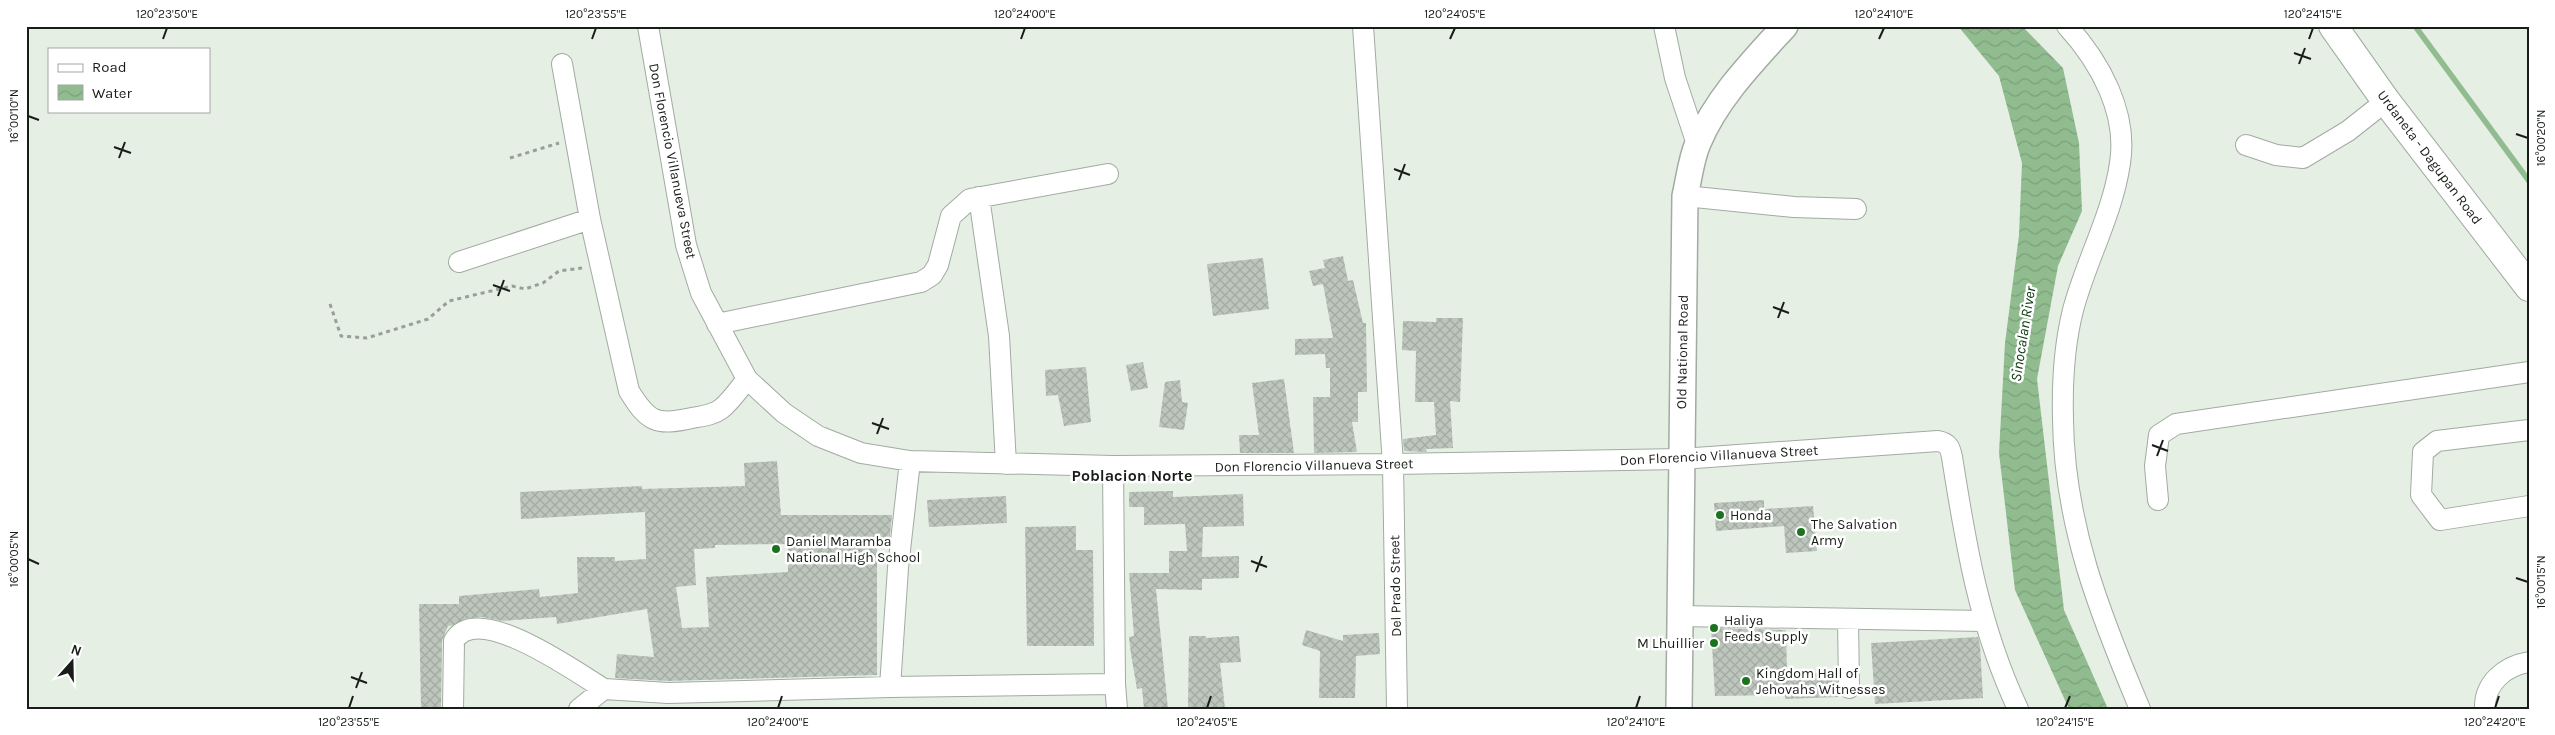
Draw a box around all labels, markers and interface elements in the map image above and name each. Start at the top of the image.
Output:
text: 120°23'50"E [136,7,198,21]
text: 120°23'55"E [565,7,627,21]
text: 120°24'00"E [994,7,1056,21]
text: 120°24'05"E [1424,7,1486,21]
text: 120°24'10"E [1855,7,1913,21]
text: 120°24'15"E [2284,7,2342,21]
legend [48,48,210,112]
text: Road [92,58,127,76]
street label: Don Florencio Villanueva Street [645,62,700,260]
text: Water [92,84,133,102]
street label: Urdaneta - Dagupan Road [2374,87,2486,228]
text: 16°00'10"N [7,89,21,143]
text: 16°00'20"N [2534,110,2548,166]
water label: Sinocalan River [2007,284,2040,383]
street label: Old National Road [1673,295,1692,409]
street label: Don Florencio Villanueva Street [1619,442,1819,469]
street label: Don Florencio Villanueva Street [1214,455,1414,476]
district label: Poblacion Norte [1072,466,1192,485]
place label: Honda [1730,507,1771,524]
marker: Honda [1714,509,1726,521]
place label: The Salvation Army [1811,516,1897,549]
marker: The Salvation Army [1795,526,1807,538]
text: 16°00'05"N [7,531,21,587]
place label: Daniel Maramba National High School [786,533,920,566]
street label: Del Prado Street [1386,535,1405,637]
marker: Daniel Maramba National High School [770,543,782,555]
text: 16°00'15"N [2534,555,2548,609]
place label: Haliya Feeds Supply [1724,612,1809,645]
marker: Haliya Feeds Supply [1708,622,1720,634]
place label: M Lhuillier [1637,635,1705,652]
marker: M Lhuillier [1708,637,1720,649]
north arrow [48,638,98,688]
text: N [69,641,84,660]
place label: Kingdom Hall of Jehovahs Witnesses [1756,665,1886,698]
marker: Kingdom Hall of Jehovahs Witnesses [1740,675,1752,687]
text: 120°23'55"E [318,715,380,729]
text: 120°24'00"E [747,715,809,729]
text: 120°24'05"E [1176,715,1238,729]
text: 120°24'10"E [1607,715,1665,729]
text: 120°24'15"E [2036,715,2094,729]
text: 120°24'20"E [2464,715,2526,729]

